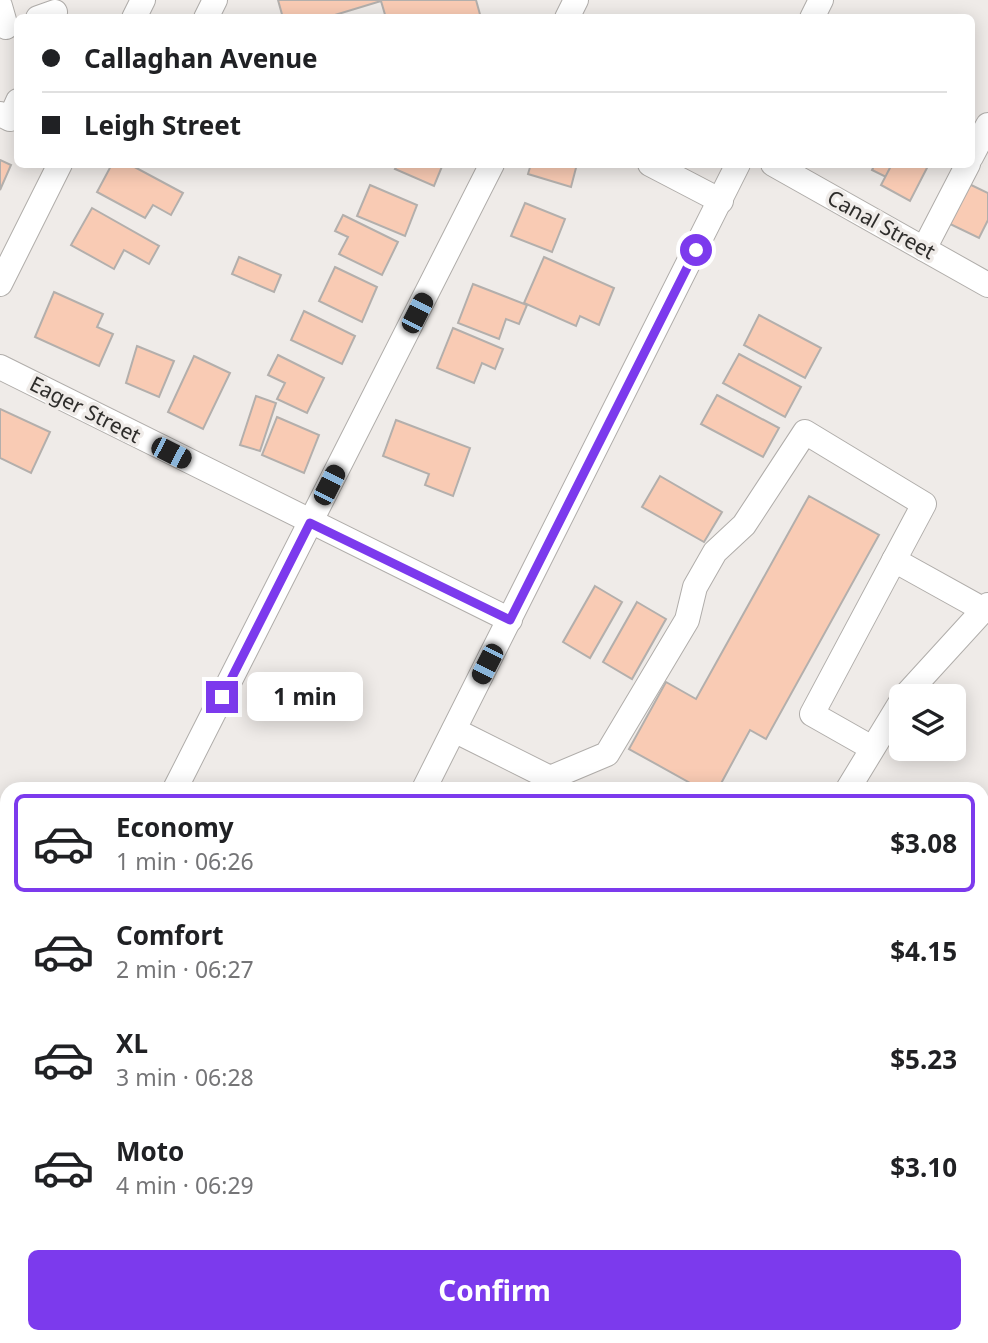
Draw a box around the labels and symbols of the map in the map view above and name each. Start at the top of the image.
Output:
street label: Canal Street [823,183,941,265]
route start [680,234,712,266]
car [399,290,436,336]
street label: Eager Street [25,369,146,449]
car [148,434,195,472]
car [311,462,348,508]
car [469,641,506,687]
callout: 1 min [246,672,362,722]
route end [206,681,238,713]

